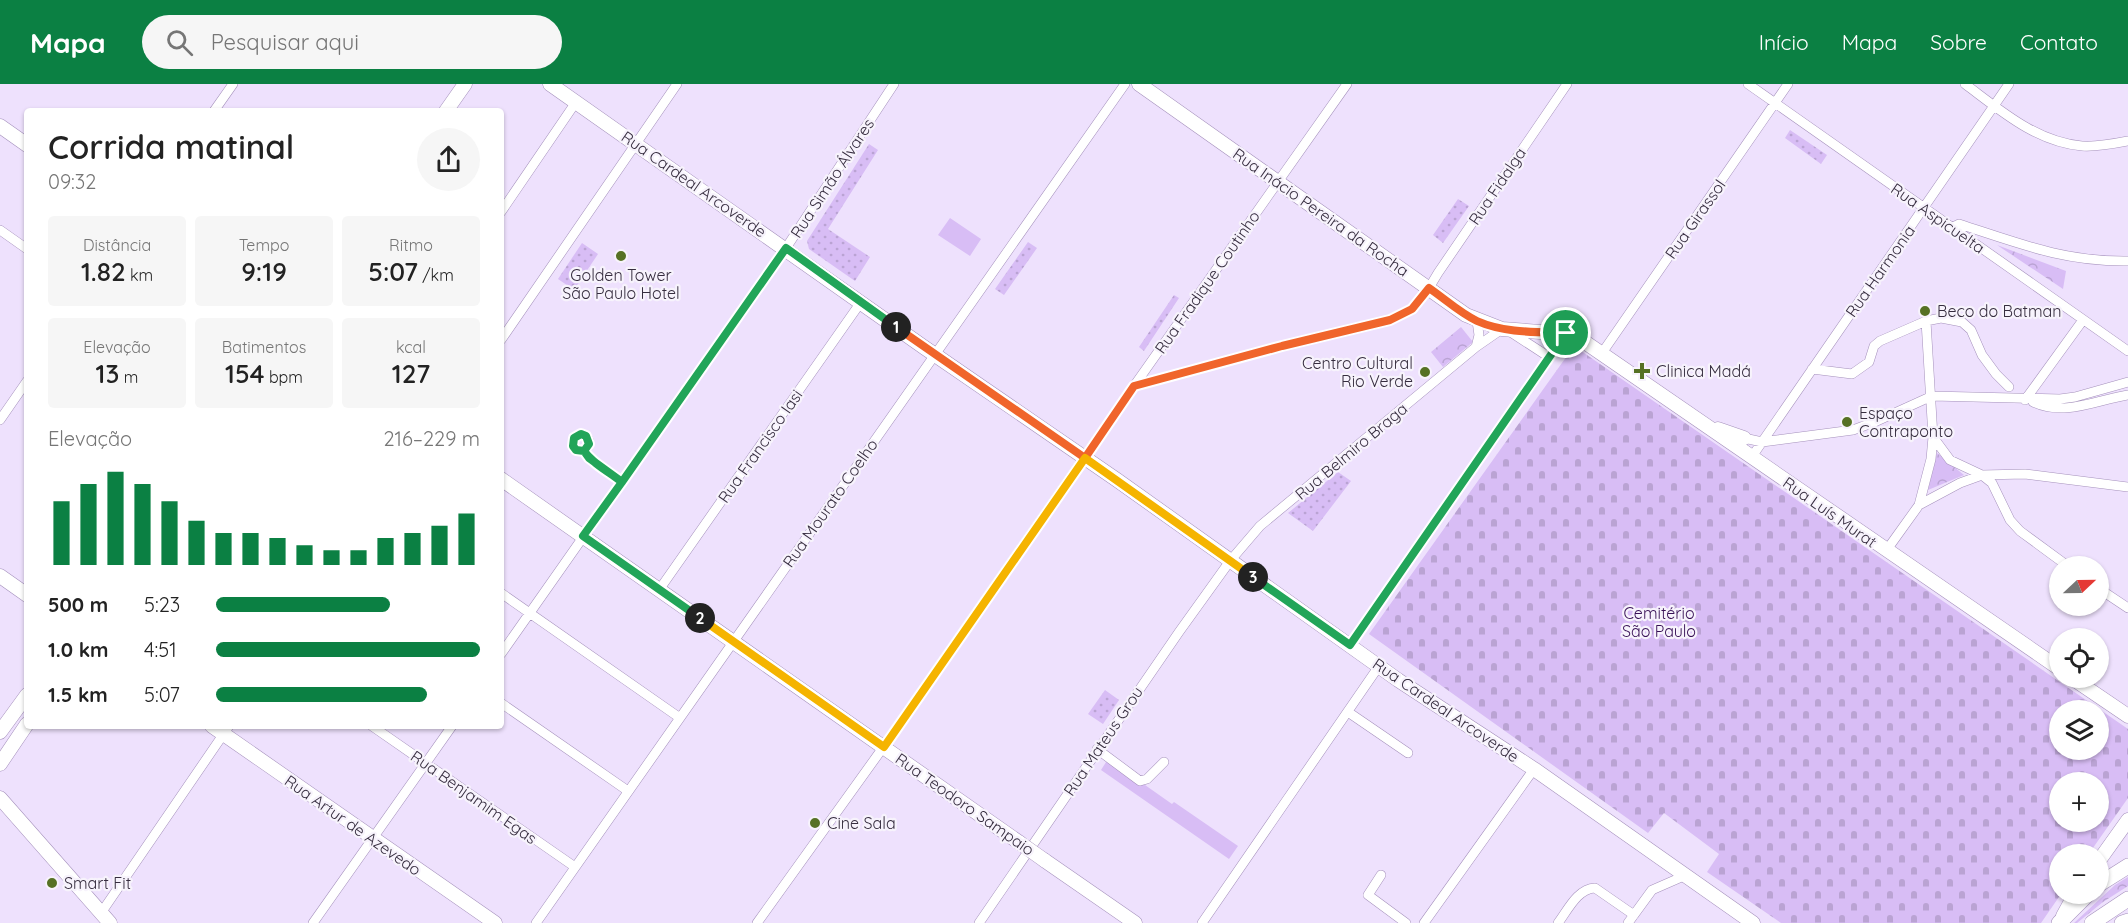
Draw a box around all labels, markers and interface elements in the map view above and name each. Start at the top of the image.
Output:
search box [142,15,562,69]
text: Mapa [30,25,106,60]
icon: search [163,26,196,59]
text: Pesquisar aqui [211,28,359,56]
text: Início [1759,29,1809,55]
text: Mapa [1842,29,1897,55]
text: Sobre [1930,29,1987,55]
text: Contato [2020,29,2098,55]
street label: Rua Simão Álvares [786,114,878,242]
text: Corrida matinal [48,126,294,167]
street label: Rua Cardeal Arcoverde [618,126,770,242]
button: share [417,128,480,191]
street label: Rua Inácio Pereira da Rocha [1229,144,1413,280]
street label: Rua Fidalga [1464,144,1530,228]
text: 09:32 [48,169,96,194]
street label: Rua Girassol [1660,175,1730,263]
street label: Rua Aspicuelta [1887,178,1989,258]
street label: Rua Fradique Coutinho [1150,207,1264,357]
street label: Rua Harmonia [1841,221,1919,321]
text: Distância [83,235,151,255]
text: Tempo [239,235,289,255]
text: Ritmo [389,235,433,255]
marker: Golden Tower São Paulo Hotel [614,249,628,263]
text: 1.82 [81,255,126,288]
text: 9:19 [241,255,287,288]
text: 5:07 [368,255,418,288]
text: km [126,265,153,285]
text: /km [418,265,454,285]
place label: Golden Tower São Paulo Hotel [562,265,680,303]
place label: Beco do Batman [1937,301,2062,321]
marker: Beco do Batman [1918,304,1932,318]
pin [1540,307,1591,358]
pin: 1 [881,312,911,342]
icon: arrive [1549,316,1582,349]
text: 1 [893,317,899,337]
text: Elevação [83,337,151,357]
text: Batimentos [222,337,306,357]
text: kcal [396,337,426,357]
place label: Centro Cultural Rio Verde [1302,353,1413,391]
text: 13 [96,357,119,390]
text: 154 [225,357,265,390]
text: 127 [392,357,430,390]
place label: Clinica Madá [1656,361,1751,381]
marker: Clinica Madá [1633,362,1651,380]
marker: Centro Cultural Rio Verde [1418,365,1432,379]
text: m [119,367,138,387]
text: bpm [265,367,303,387]
street label: Rua Francisco Iasi [713,385,807,507]
street label: Rua Belmiro Braga [1291,398,1411,504]
place label: Espaço Contraponto [1859,403,1953,441]
marker: Espaço Contraponto [1840,415,1854,429]
text: Elevação [48,426,132,451]
text: 216–229 m [384,426,480,451]
street label: Rua Mourato Coelho [778,435,882,571]
street label: Rua Luís Murat [1779,472,1881,552]
north arrow [2049,556,2109,616]
map controls [2049,556,2109,904]
pin: 3 [1238,562,1268,592]
text: 3 [1249,567,1257,587]
text: 500 m [48,592,108,617]
text: 5:23 [144,592,180,617]
pin: 2 [685,603,715,633]
park label: Cemitério São Paulo [1622,603,1696,641]
text: 2 [695,608,705,628]
button: locate [2049,628,2109,688]
text: 1.0 km [48,637,108,662]
text: 4:51 [144,637,177,662]
street label: Rua Cardeal Arcoverde [1369,654,1523,766]
text: 1.5 km [48,682,108,707]
text: 5:07 [144,682,180,707]
street label: Rua Mateus Grou [1059,682,1147,800]
button: layers [2049,700,2109,760]
street label: Rua Benjamim Egas [407,746,541,848]
street label: Rua Teodoro Sampaio [892,748,1038,860]
street label: Rua Artur de Azevedo [281,770,425,880]
button: + [2049,772,2109,832]
place label: Cine Sala [827,813,896,833]
marker: Cine Sala [808,816,822,830]
button: − [2049,844,2109,904]
place label: Smart Fit [64,873,131,893]
marker: Smart Fit [45,876,59,890]

